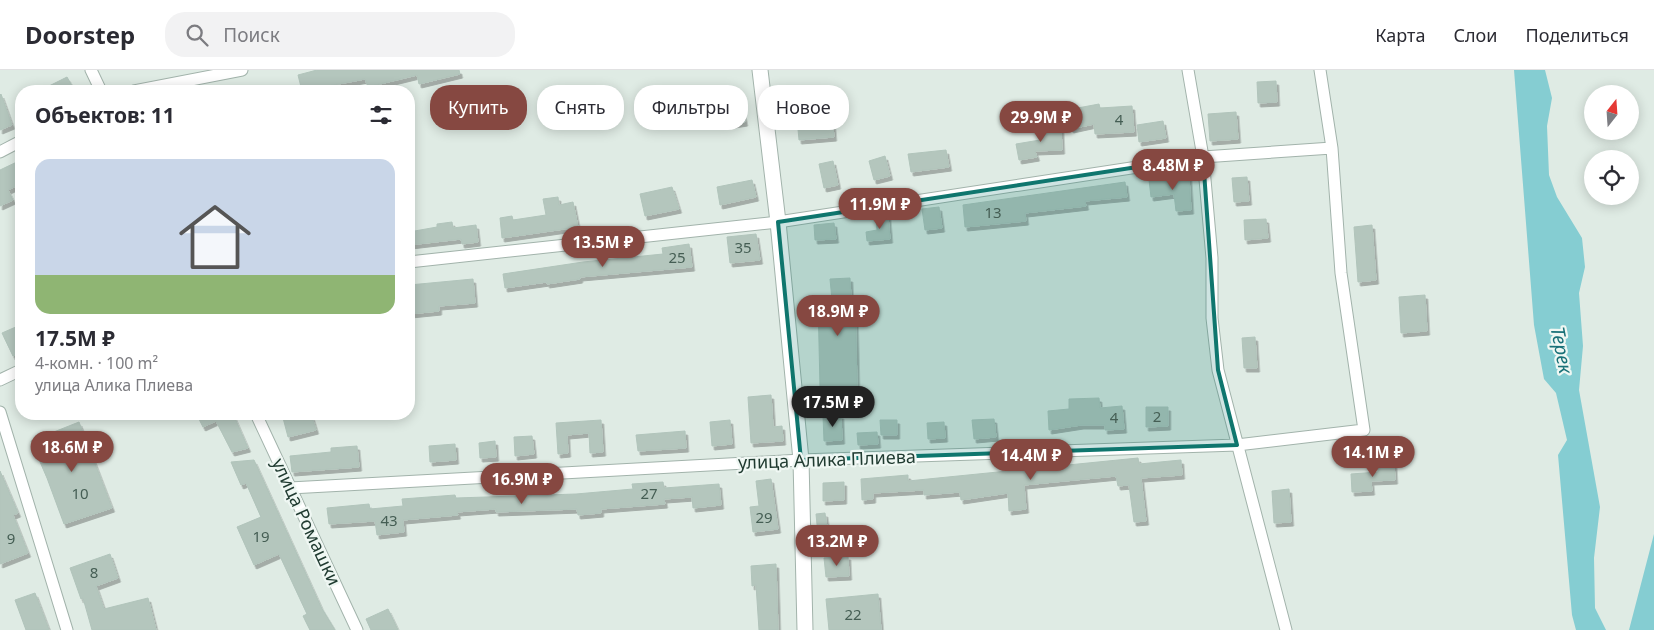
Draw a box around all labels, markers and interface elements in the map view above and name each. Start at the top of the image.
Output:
search box [165,12,515,57]
text: Doorstep [25,18,135,51]
icon: search [183,21,211,49]
text: Поиск [223,22,280,48]
text: Карта [1375,23,1425,47]
text: Слои [1453,23,1497,47]
text: Поделиться [1525,23,1629,47]
chip: Купить [430,85,527,130]
chip: Снять [537,85,624,130]
chip: Фильтры [634,85,748,130]
chip: Новое [758,85,849,130]
north arrow [1584,85,1639,140]
map controls [1584,85,1639,205]
pin: 29.9M ₽ [995,100,1087,143]
text: Объектов: 11 [35,101,175,129]
icon: filters [367,101,395,129]
text: 29.9M ₽ [1011,106,1071,128]
house number: 4 [1115,109,1124,129]
pin: 8.48M ₽ [1127,148,1219,191]
button: locate [1584,150,1639,205]
text: 8.48M ₽ [1143,154,1203,176]
pin: 11.9M ₽ [834,188,926,230]
icon: home [170,192,260,282]
text: 11.9M ₽ [850,193,910,215]
house number: 13 [984,202,1002,222]
pin: 13.5M ₽ [557,226,649,268]
text: 13.5M ₽ [573,231,633,253]
house number: 35 [734,237,752,257]
house number: 25 [668,247,686,267]
pin: 18.9M ₽ [792,294,884,337]
text: 18.9M ₽ [808,300,868,322]
text: 17.5M ₽ [35,324,115,352]
water label: Терек [1545,324,1580,377]
text: 4-комн. · 100 m² [35,352,158,374]
text: улица Алика Плиева [35,374,193,396]
pin: 17.5M ₽ [787,386,879,428]
text: 17.5M ₽ [803,391,863,413]
house number: 2 [1153,406,1161,426]
house number: 4 [1110,407,1119,427]
pin: 18.6M ₽ [26,430,118,473]
text: 18.6M ₽ [42,436,102,458]
pin: 14.1M ₽ [1327,436,1419,478]
pin: 14.4M ₽ [985,438,1077,481]
text: 14.1M ₽ [1343,441,1403,463]
street label: улица Алика Плиева [738,444,916,474]
text: 14.4M ₽ [1001,444,1061,466]
street label: улица Ромашки [267,454,347,589]
pin: 16.9M ₽ [476,462,568,505]
text: 16.9M ₽ [492,468,552,490]
house number: 10 [71,483,89,503]
house number: 27 [640,483,658,503]
house number: 29 [755,507,773,527]
house number: 43 [380,510,398,530]
pin: 13.2M ₽ [791,524,883,567]
house number: 19 [252,526,270,546]
house number: 9 [7,528,15,548]
text: 13.2M ₽ [807,530,867,552]
house number: 8 [90,562,98,582]
house number: 22 [844,604,862,624]

